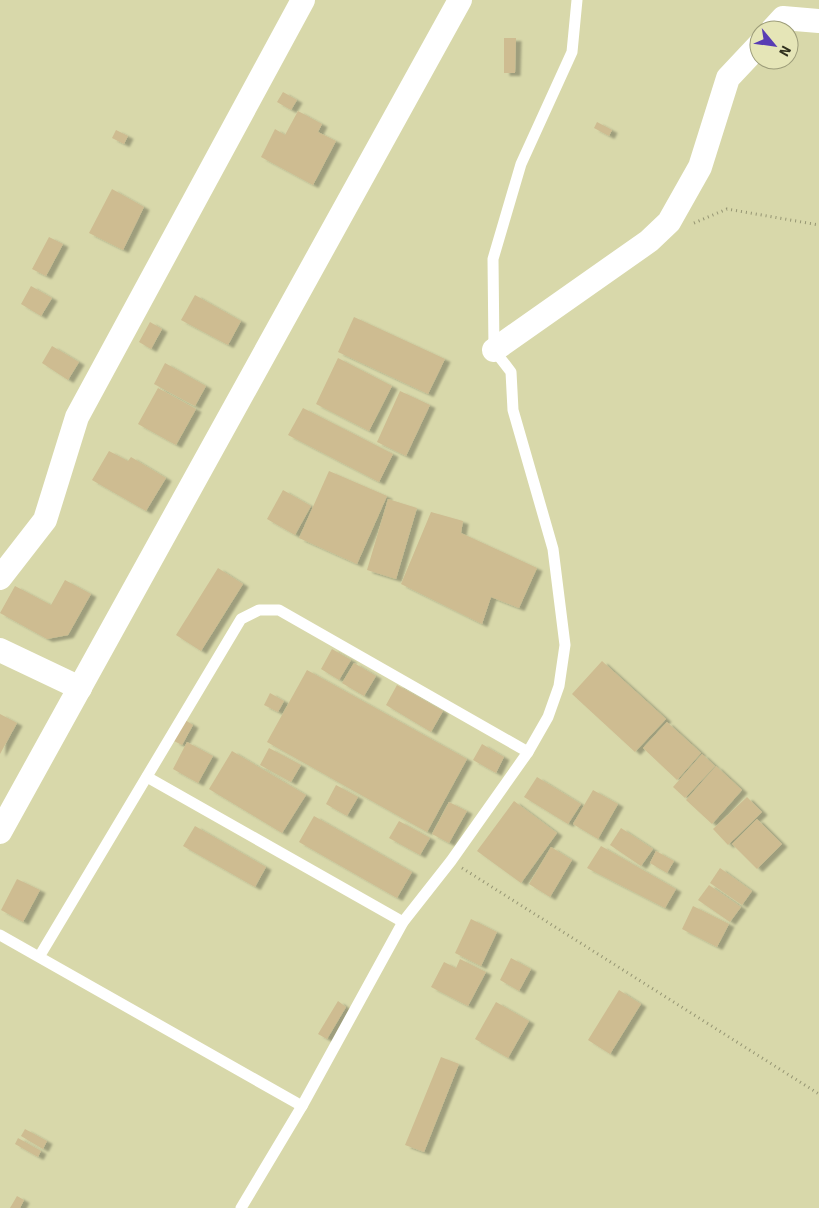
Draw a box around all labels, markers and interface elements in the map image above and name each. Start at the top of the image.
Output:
north arrow [749,20,799,70]
text: N [775,43,795,59]

